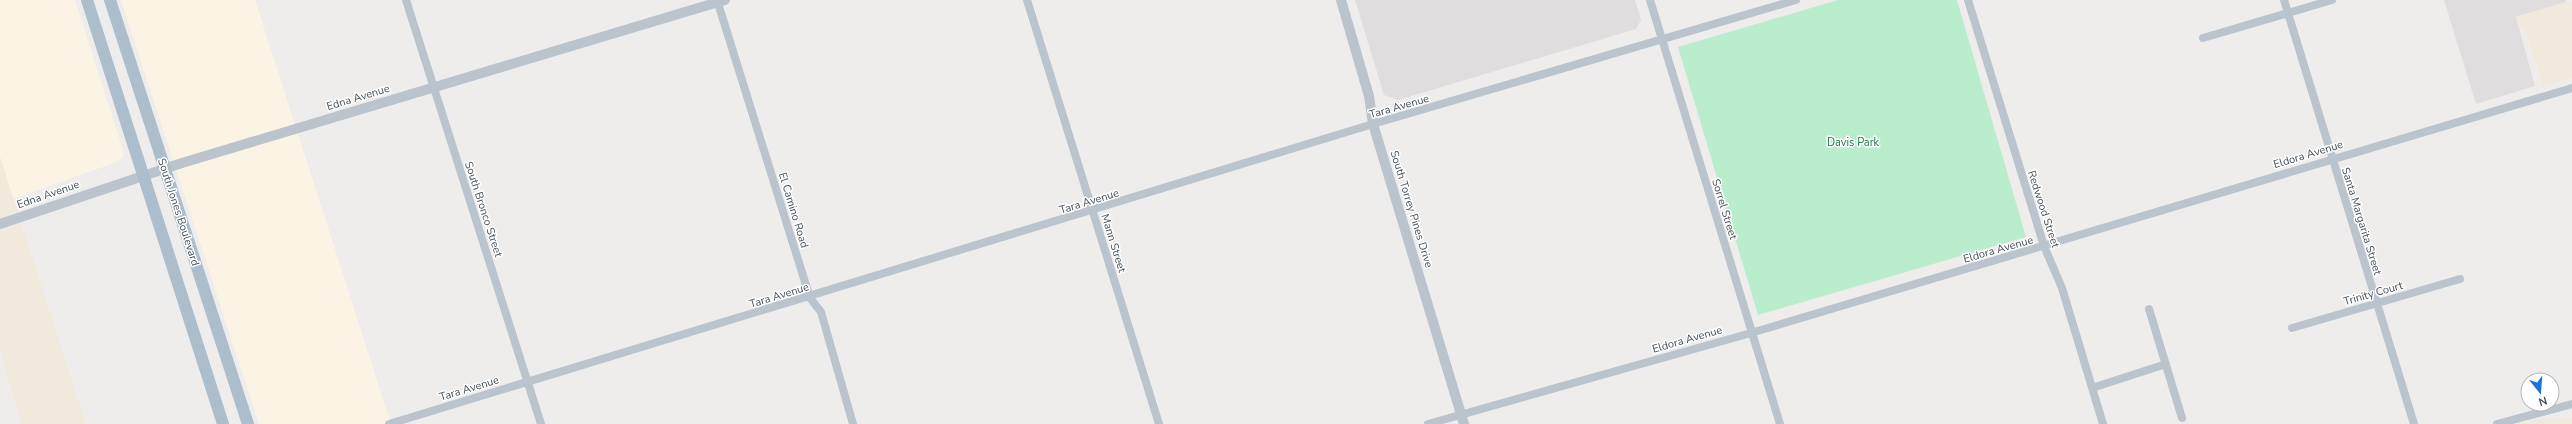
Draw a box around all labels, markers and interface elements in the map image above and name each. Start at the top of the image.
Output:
street label: Edna Avenue [325,81,392,114]
street label: Tara Avenue [1367,91,1431,122]
park label: Davis Park [1827,135,1880,150]
street label: Eldora Avenue [2271,137,2345,172]
street label: South Torrey Pines Drive [1387,149,1437,270]
street label: South Jones Boulevard [154,156,203,268]
street label: South Bronco Street [461,159,506,259]
street label: Santa Margarita Street [2338,166,2385,277]
street label: Redwood Street [2024,169,2063,250]
street label: El Camino Road [775,171,812,250]
street label: Edna Avenue [15,177,82,212]
street label: Sorrel Street [1708,177,1741,241]
street label: Tara Avenue [1058,185,1121,218]
street label: Mann Street [1097,212,1130,274]
street label: Eldora Avenue [1961,232,2035,267]
street label: Trinity Court [2342,278,2405,309]
street label: Tara Avenue [748,279,811,312]
street label: Eldora Avenue [1650,322,1724,357]
street label: Tara Avenue [438,372,501,405]
north arrow [2520,372,2560,412]
text: N [2537,393,2549,409]

